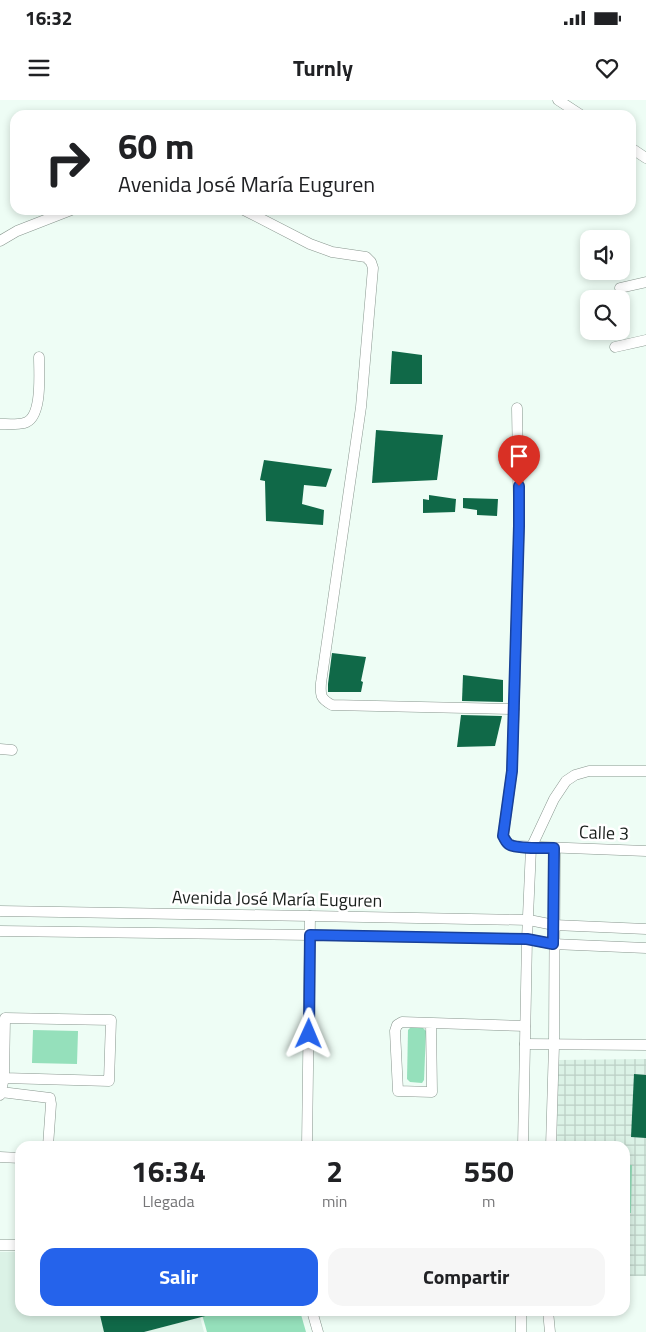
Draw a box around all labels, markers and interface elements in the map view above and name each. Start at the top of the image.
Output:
text: 16:32 [25,3,72,32]
text: Turnly [293,51,353,85]
icon: menu [25,54,53,82]
icon: heart [593,54,621,82]
text: 60 m [118,119,194,173]
icon: right [35,130,100,195]
text: Avenida José María Euguren [118,167,375,201]
map controls [580,230,630,340]
button: sound [580,230,630,280]
button: search [580,290,630,340]
pin [498,435,540,486]
icon: arrive [505,442,533,470]
street label: Calle 3 [578,818,630,847]
street label: Avenida José María Euguren [172,883,382,914]
position arrow [282,1007,334,1059]
text: 16:34 [131,1148,206,1194]
text: 2 [326,1148,343,1194]
text: 550 [464,1148,514,1194]
text: Llegada [142,1189,195,1213]
text: min [322,1189,347,1213]
text: m [482,1189,495,1213]
button: Salir [40,1248,318,1306]
button: Compartir [328,1248,605,1306]

